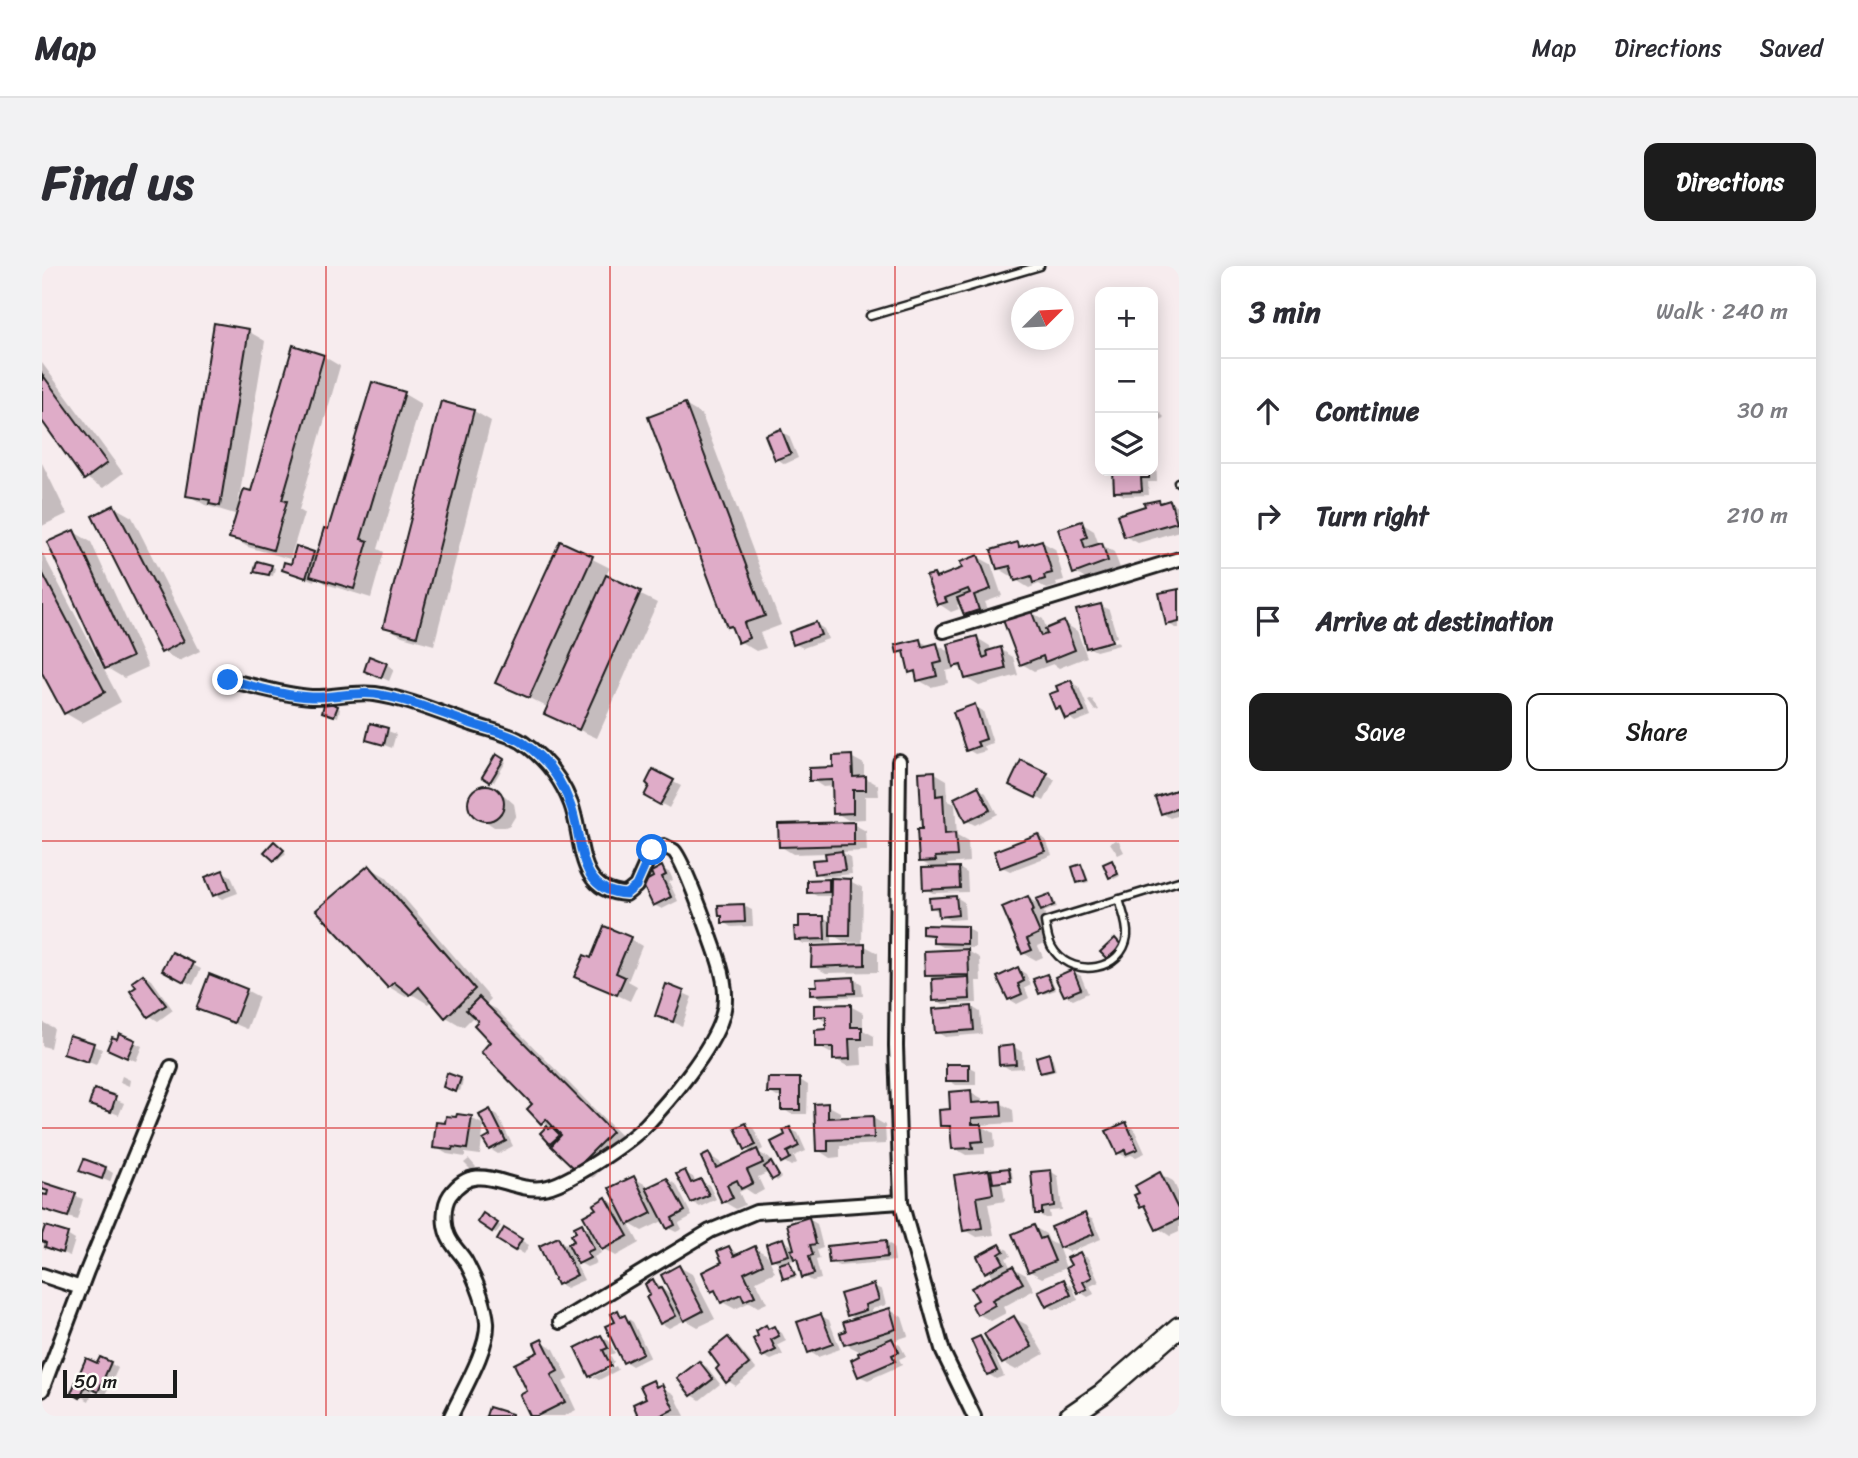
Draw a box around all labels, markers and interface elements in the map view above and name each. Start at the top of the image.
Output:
text: Map [35,19,96,77]
text: Map [1532,27,1576,69]
text: Directions [1614,27,1722,69]
text: Saved [1760,27,1823,69]
text: Find us [42,139,194,226]
button: Directions [1644,143,1816,221]
text: 3 min [1249,285,1321,339]
north arrow [1011,287,1074,350]
map controls [1095,287,1158,476]
button: + [1095,287,1158,350]
text: Walk · 240 m [1656,291,1788,332]
button: − [1095,350,1158,413]
text: Continue [1316,388,1419,434]
text: 30 m [1737,390,1788,431]
icon: ahead [1249,392,1287,430]
button: layers [1095,413,1158,476]
text: Turn right [1316,493,1429,539]
text: 210 m [1727,495,1788,536]
icon: right [1249,497,1287,535]
text: Arrive at destination [1316,598,1553,644]
icon: arrive [1249,602,1287,640]
route end [212,664,243,695]
button: Save [1249,693,1512,771]
button: Share [1526,693,1788,771]
route start [636,834,667,865]
text: 50 m [74,1365,117,1398]
scale bar [63,1367,177,1399]

